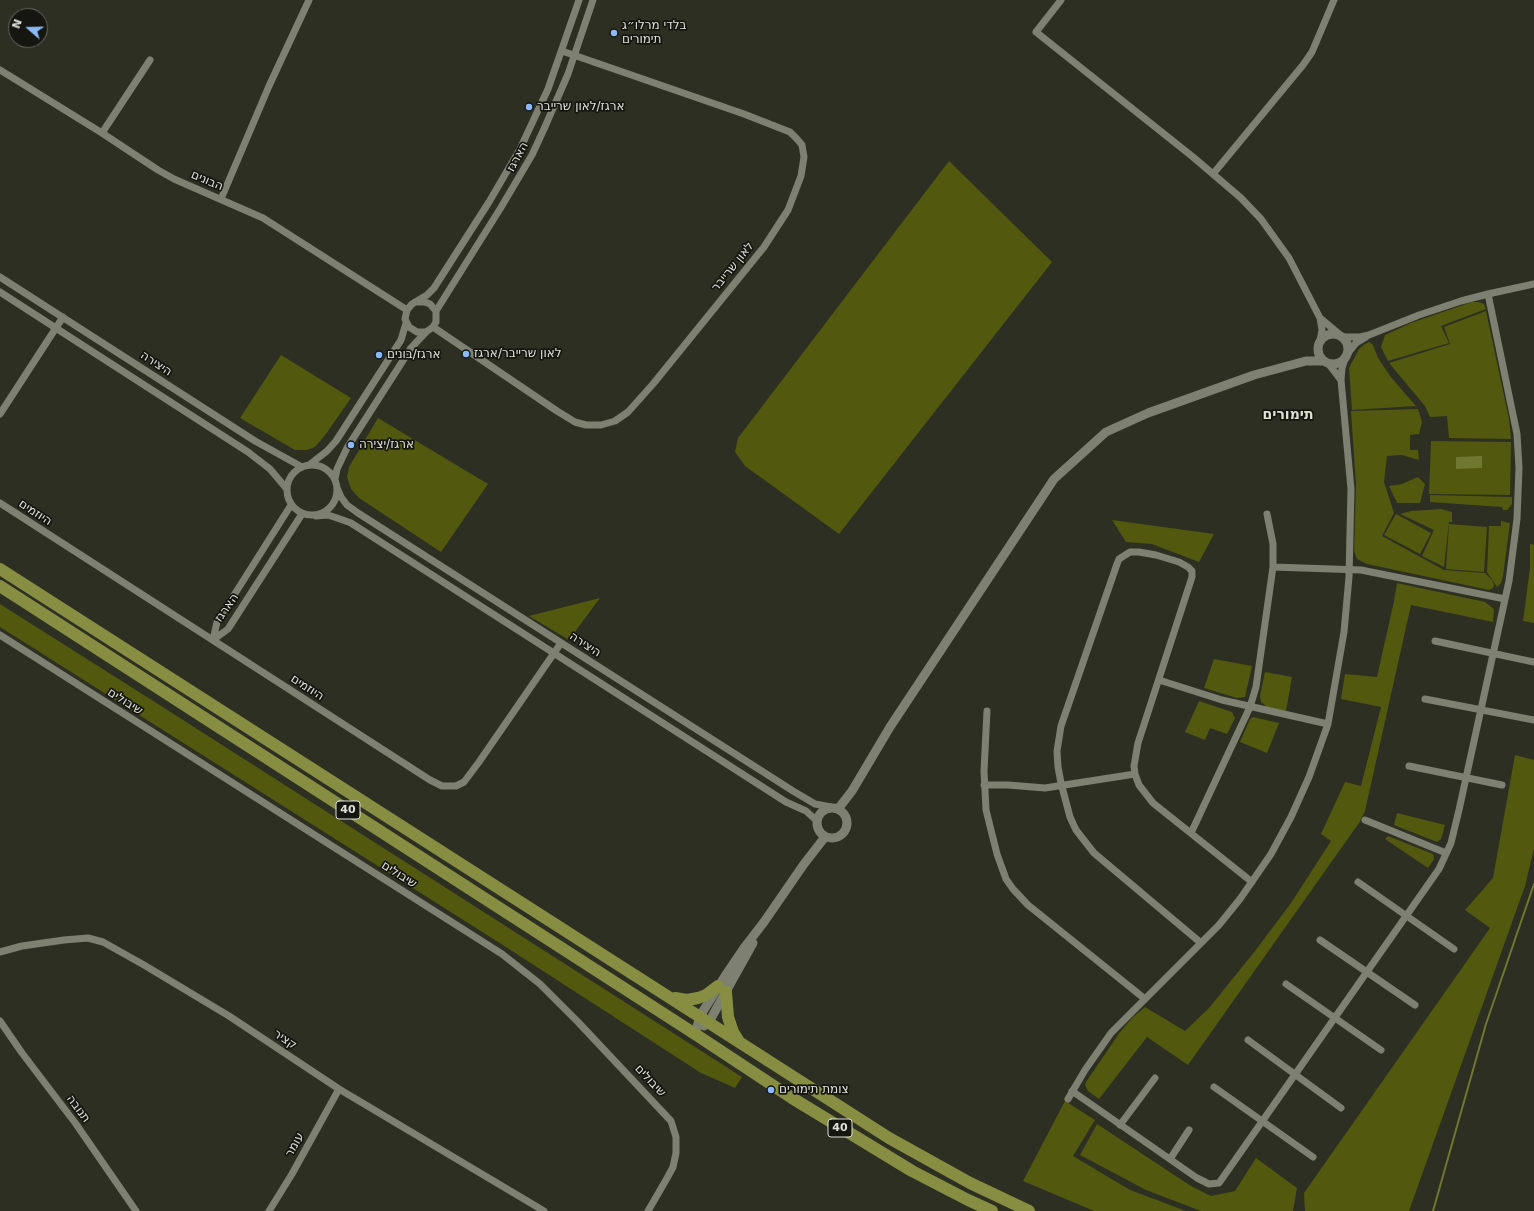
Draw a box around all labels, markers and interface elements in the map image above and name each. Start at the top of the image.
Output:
north arrow [8,8,48,48]
text: N [10,18,25,31]
place label: בלדי מרלו״ג תימורים [622,19,686,47]
marker: בלדי מרלו״ג תימורים [609,28,619,38]
place label: ארגז/לאון שרייבר [537,100,624,114]
marker: ארגז/לאון שרייבר [524,102,534,112]
street label: הארגז [504,140,532,174]
street label: הבונים [189,168,225,194]
street label: לאון שרייבר [709,239,757,295]
place label: לאון שרייבר/ארגז [474,347,561,361]
street label: היצירה [137,348,175,380]
place label: ארגז/בונים [387,348,441,362]
marker: לאון שרייבר/ארגז [461,349,471,359]
marker: ארגז/בונים [374,350,384,360]
district label: תימורים [1263,407,1313,423]
place label: ארגז/יצירה [359,438,414,452]
marker: ארגז/יצירה [346,440,356,450]
street label: היוזמים [16,497,54,529]
street label: הארגז [212,591,242,625]
street label: היצירה [566,629,604,661]
street label: היוזמים [288,672,326,704]
street label: שיבולים [105,686,145,718]
road number: 40 [336,801,360,819]
street label: שיבולים [379,859,419,891]
street label: קציר [271,1027,299,1053]
street label: שיבולים [631,1062,669,1100]
place label: צומת תימורים [779,1083,849,1097]
marker: צומת תימורים [766,1085,776,1095]
street label: תנובה [63,1092,93,1126]
road number: 40 [828,1119,852,1137]
street label: עומר [282,1130,308,1160]

